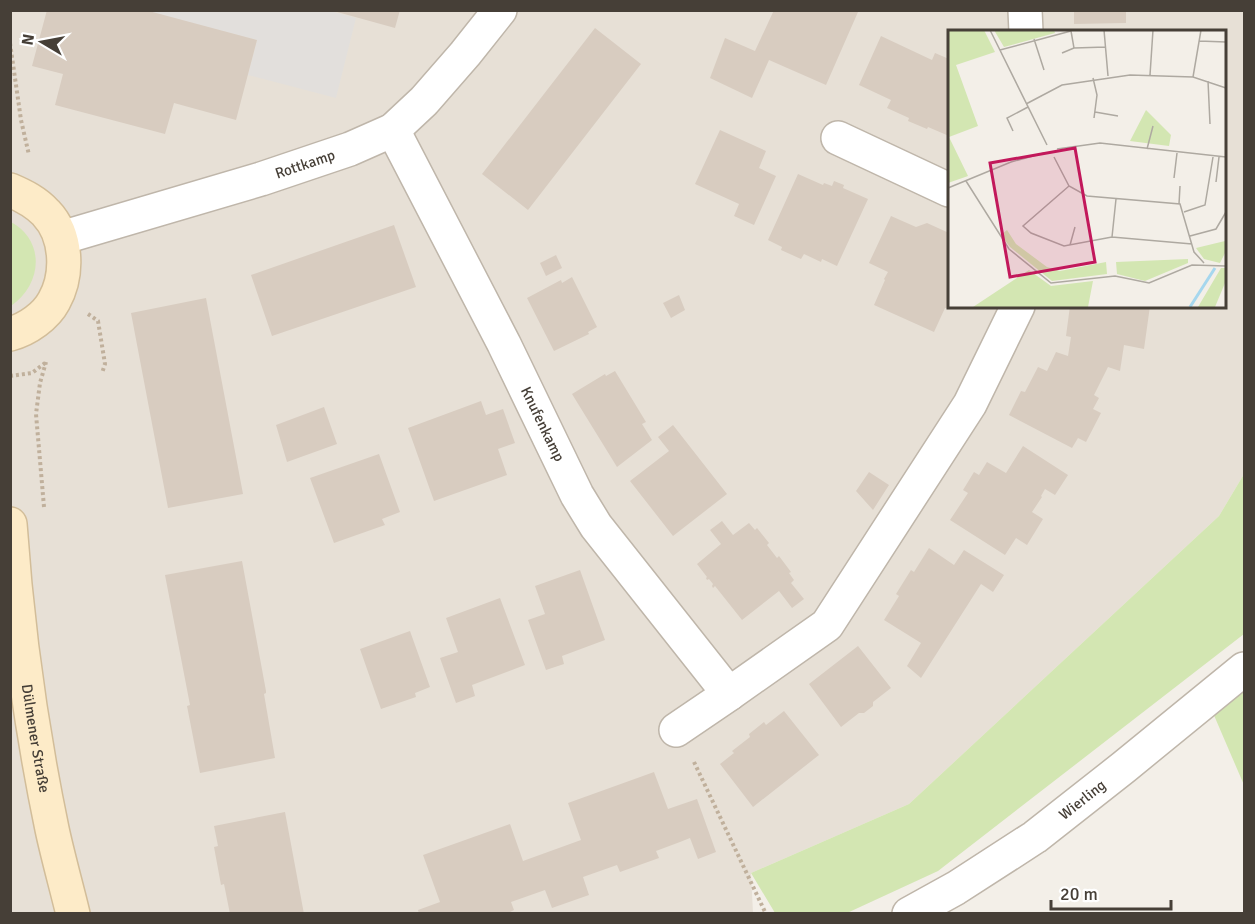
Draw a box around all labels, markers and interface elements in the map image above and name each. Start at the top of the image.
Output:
north arrow [12,12,72,72]
inset map [948,30,1225,308]
text: N [17,32,39,47]
street label: Rottkamp [273,146,337,183]
street label: Knufenkamp [517,384,568,464]
street label: Dülmener Straße [18,683,54,794]
street label: Wierling [1055,776,1109,824]
scale bar [1051,873,1171,911]
text: 20 m [1060,883,1098,905]

